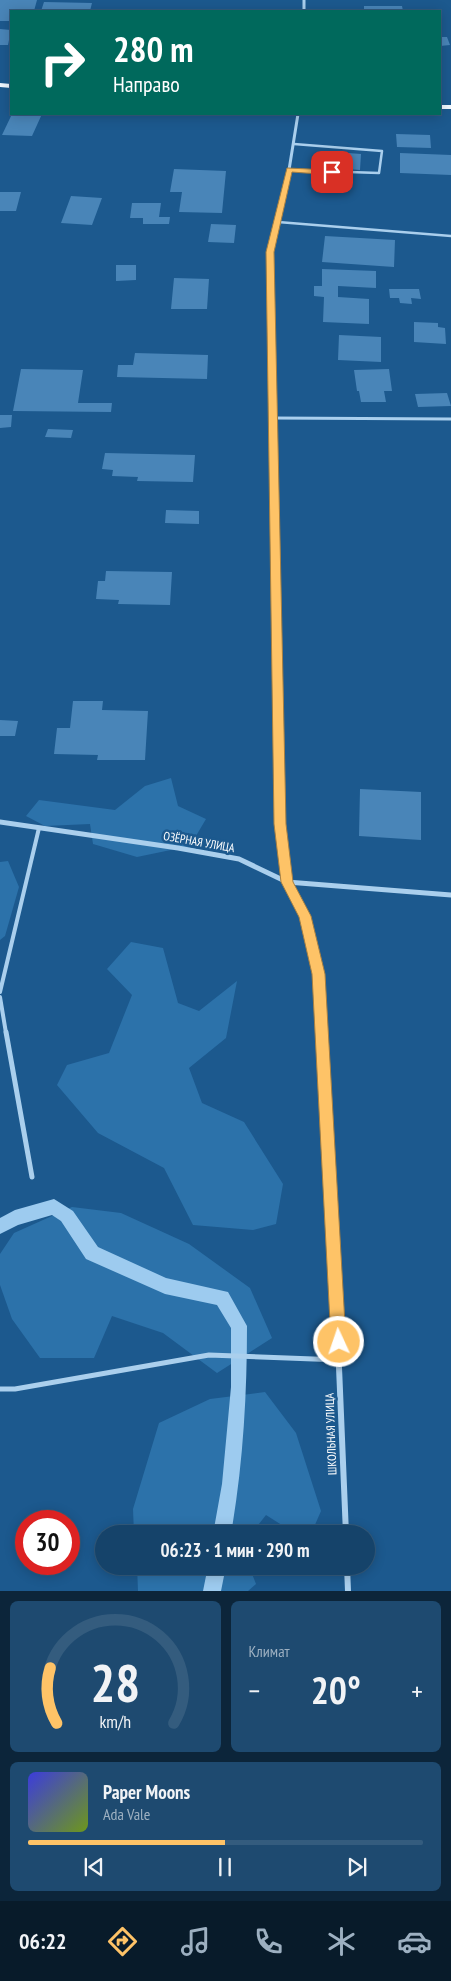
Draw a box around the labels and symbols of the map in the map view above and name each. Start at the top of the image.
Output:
pin [311,151,353,193]
street label: ОЗЁРНАЯ УЛИЦА [162,828,236,855]
position arrow [312,1315,364,1367]
street label: ШКОЛЬНАЯ УЛИЦА [322,1392,339,1475]
speed limit sign: 30 [15,1510,80,1575]

